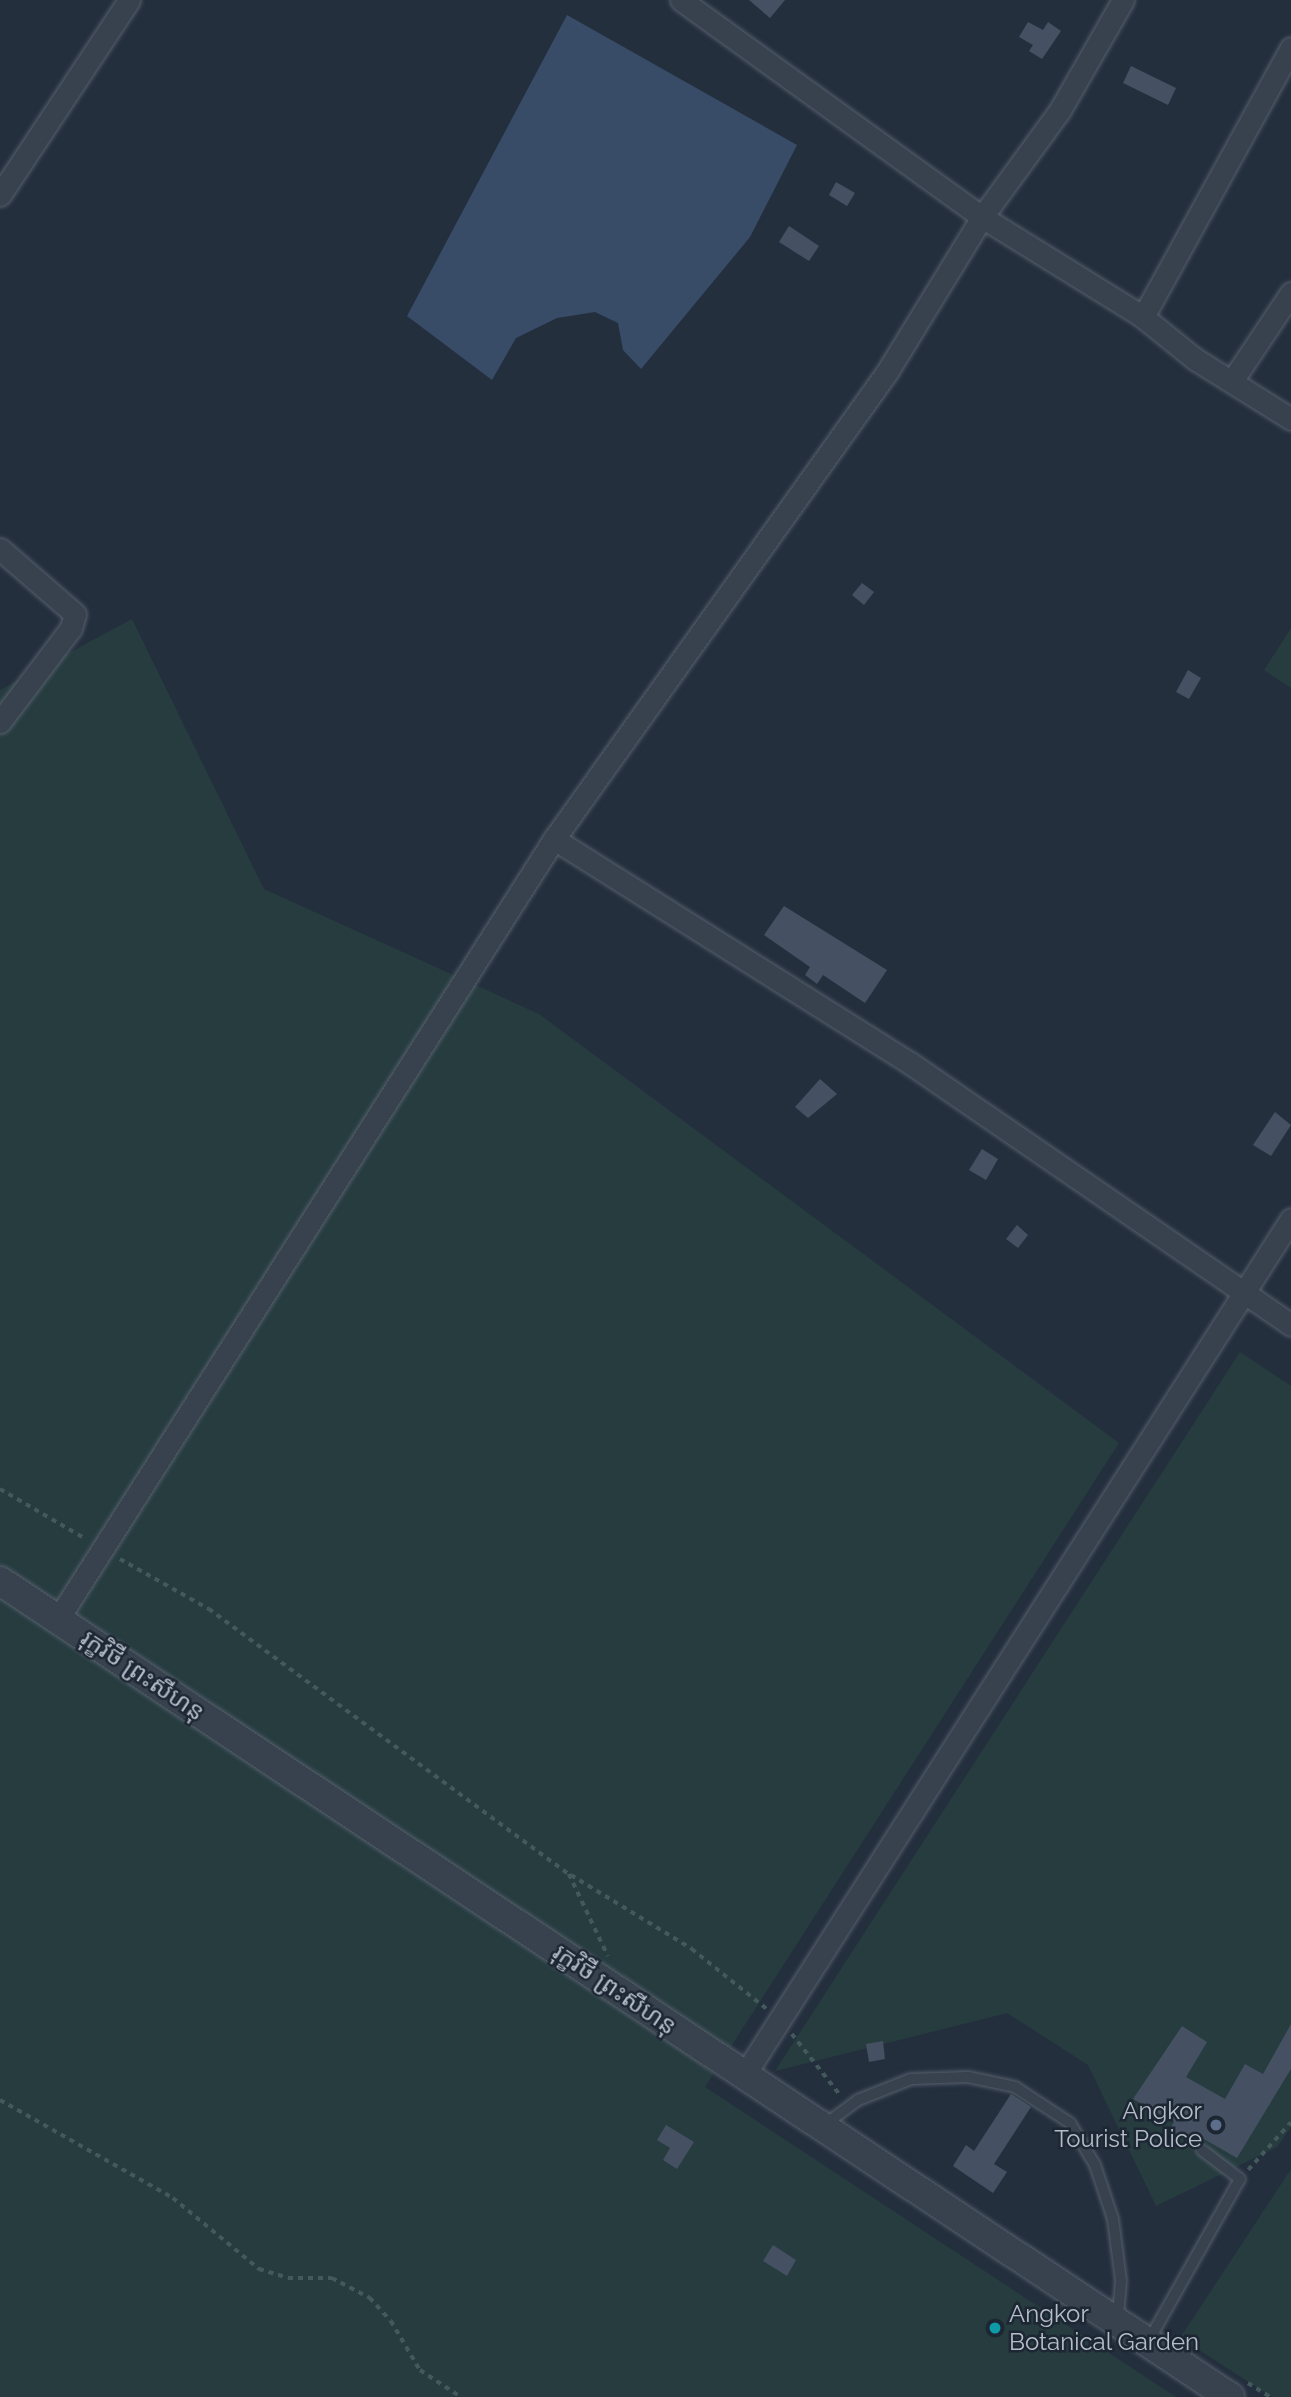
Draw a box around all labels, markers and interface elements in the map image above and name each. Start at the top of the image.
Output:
street label: រុក្ខវិថី ព្រះសីហនុ [76,1623,210,1727]
street label: រុក្ខវិថី ព្រះសីហនុ [548,1937,682,2041]
place label: Angkor Tourist Police [1054,2097,1202,2153]
marker: Angkor Tourist Police [1208,2117,1224,2133]
place label: Angkor Botanical Garden [1009,2300,1200,2356]
marker: Angkor Botanical Garden [987,2320,1003,2336]

